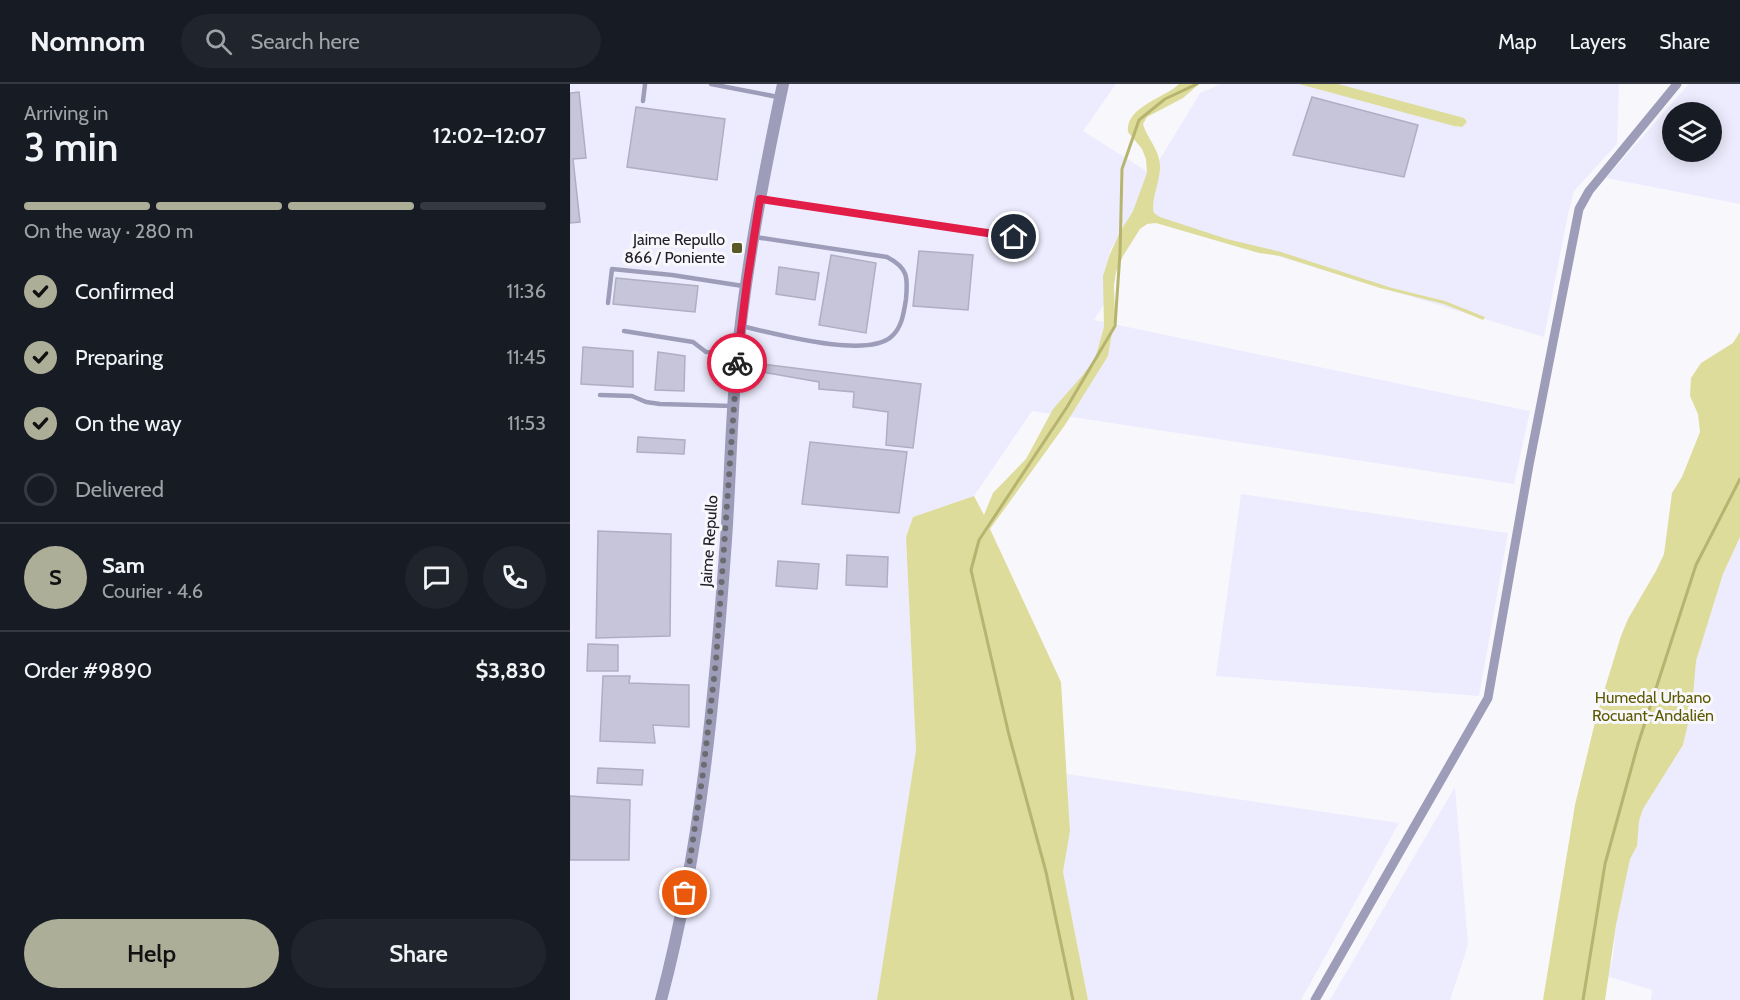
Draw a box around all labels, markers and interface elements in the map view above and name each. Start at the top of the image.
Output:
search box [181,14,601,68]
text: Nomnom [30,24,145,58]
icon: search [202,25,235,58]
text: Search here [250,28,360,55]
text: Map [1498,29,1537,54]
text: Layers [1570,29,1626,54]
text: Share [1659,29,1710,54]
text: Arriving in [24,101,108,125]
map controls [1662,102,1722,162]
button: layers [1662,102,1722,162]
text: 12:02–12:07 [433,122,546,149]
text: 3 min [24,123,118,171]
pin [988,211,1039,262]
text: On the way · 280 m [24,219,193,243]
icon: home [997,220,1030,253]
place label: Jaime Repullo 866 / Poniente [624,230,725,267]
marker: Jaime Repullo 866 / Poniente [730,241,744,255]
icon: check [24,275,57,308]
text: Confirmed [75,278,174,305]
text: 11:36 [507,279,546,303]
courier [707,333,767,393]
icon: check [24,341,57,374]
text: Preparing [75,344,163,371]
text: 11:45 [506,345,546,369]
icon: bike [721,347,754,380]
icon: check [24,407,57,440]
text: On the way [75,410,182,437]
text: 11:53 [507,411,546,435]
text: Delivered [75,476,164,503]
street label: Jaime Repullo [696,494,722,589]
button: chat [405,546,468,609]
button: phone [483,546,546,609]
text: Sam [102,552,145,579]
text: S [49,564,62,591]
text: Courier · 4.6 [102,579,203,603]
text: Order #9890 [24,657,152,684]
text: $3,830 [476,657,546,684]
park label: Humedal Urbano Rocuant-Andalién [1592,688,1714,725]
pin [659,867,710,918]
icon: bag [668,876,701,909]
button: Help [24,919,279,988]
button: Share [291,919,546,988]

